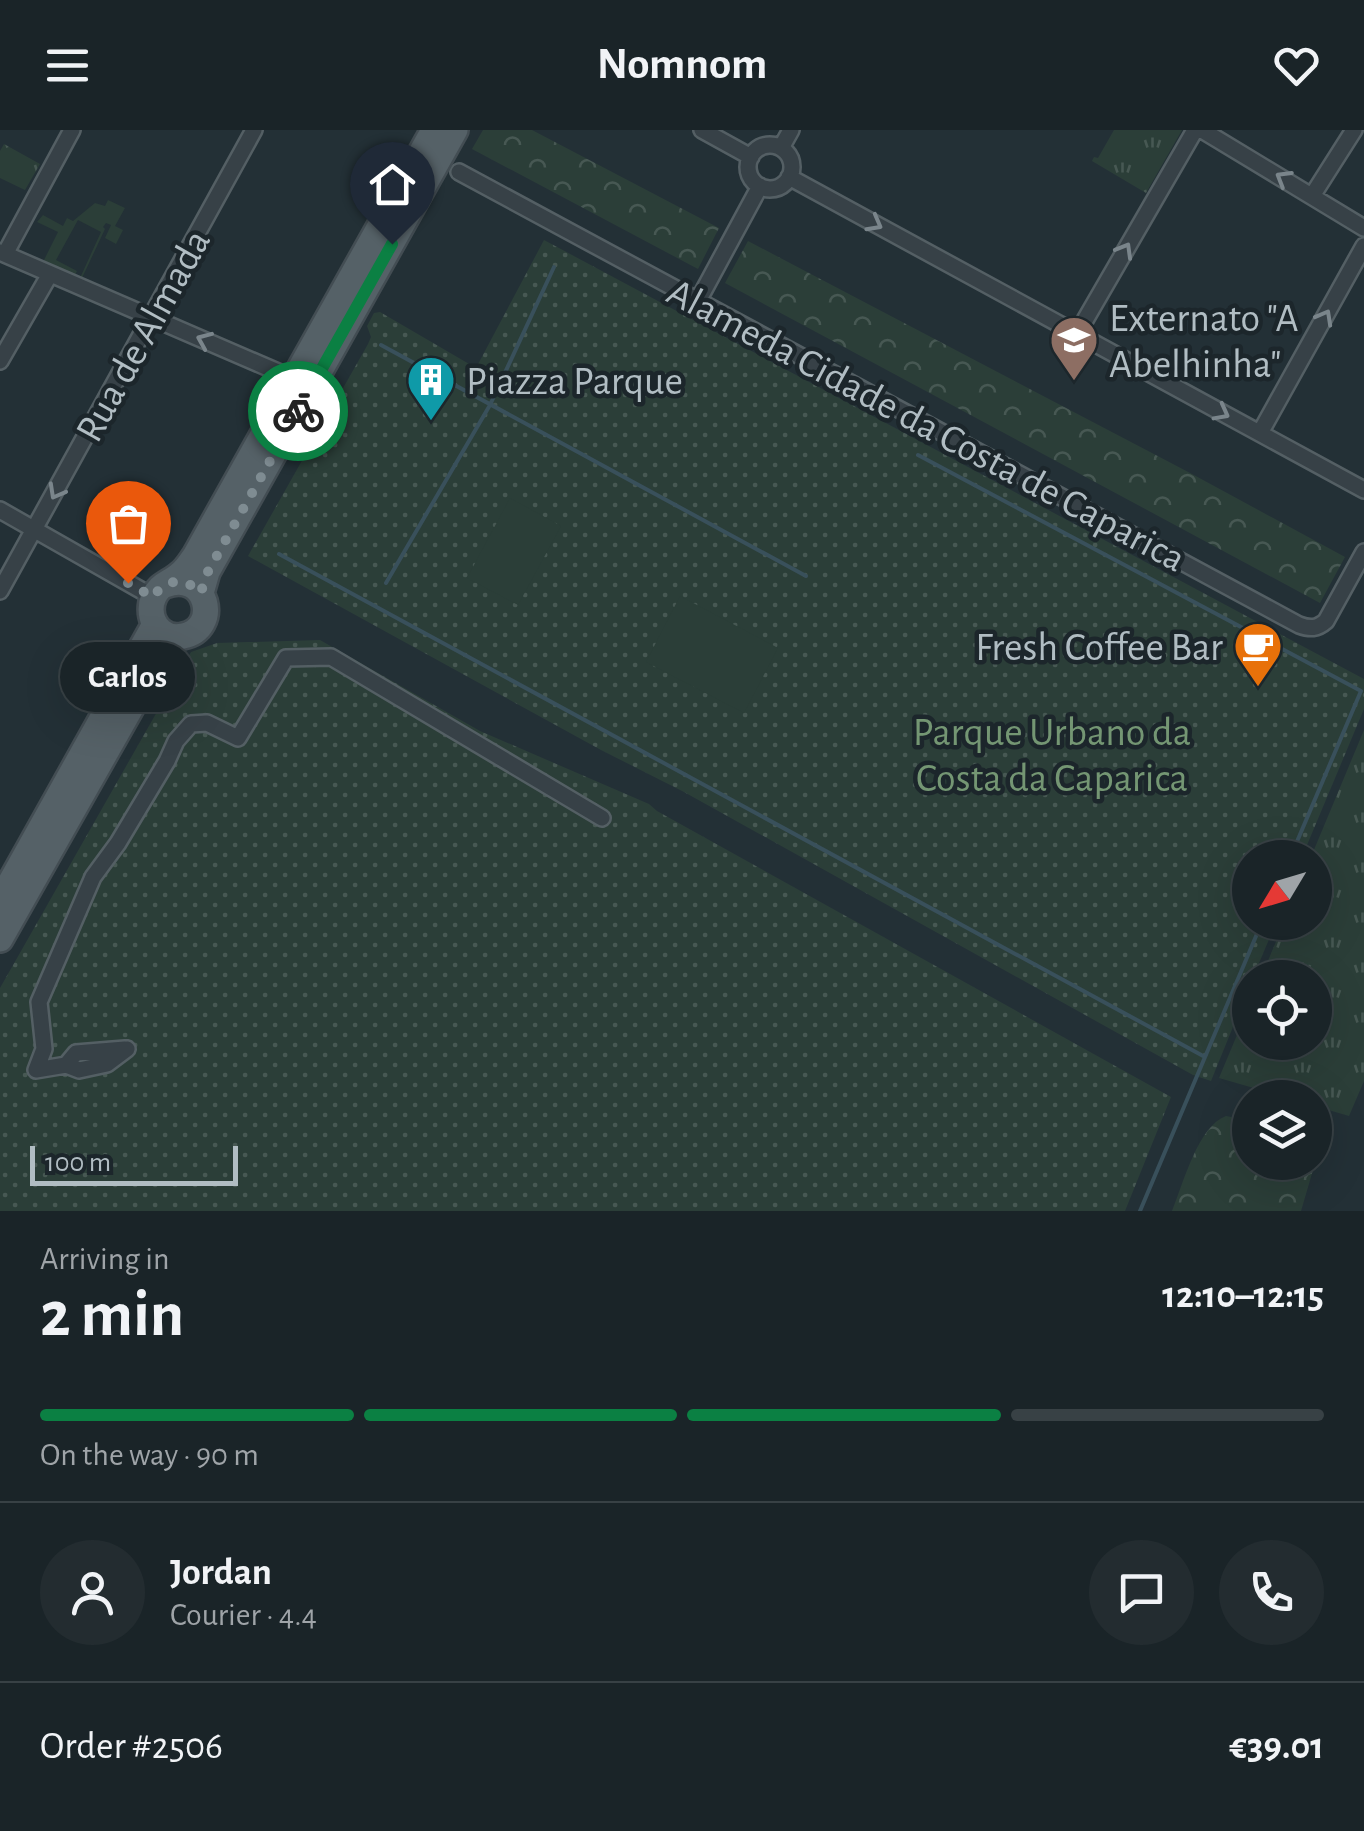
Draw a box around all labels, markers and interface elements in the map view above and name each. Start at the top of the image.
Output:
icon: menu [40,38,95,93]
icon: heart [1269,38,1324,93]
text: Nomnom [597,42,767,87]
pin [350,142,435,245]
icon: home [365,157,420,212]
one-way arrow [1276,171,1294,190]
one-way arrow [864,212,882,231]
street label: Rua de Almada [69,223,218,449]
one-way arrow [1113,242,1133,260]
street label: Alameda Cidade da Costa de Caparica [660,272,1192,580]
place label: Externato "A Abelhinha" [1109,299,1299,385]
one-way arrow [1312,310,1332,328]
school or university icon: Externato "A Abelhinha" [1048,314,1100,382]
one-way arrow [196,332,214,352]
building icon: Piazza Parque [405,354,457,422]
courier [248,361,348,461]
place label: Piazza Parque [466,362,683,402]
icon: bike [271,384,326,439]
one-way arrow [1211,400,1229,420]
one-way arrow [49,481,68,499]
pin [86,481,171,584]
icon: bag [101,496,156,551]
cafe icon: Fresh Coffee Bar [1232,620,1284,688]
place label: Fresh Coffee Bar [975,628,1223,668]
callout: Carlos [61,643,196,713]
text: Carlos [88,661,167,693]
park label: Parque Urbano da Costa da Caparica [913,713,1191,799]
north arrow [1232,840,1332,940]
map controls [1232,840,1332,1180]
button: locate [1232,960,1332,1060]
button: layers [1232,1080,1332,1180]
scale bar [30,1141,238,1186]
text: 100 m [45,1149,111,1177]
text: Arriving in [40,1243,169,1275]
text: 12:10–12:15 [1162,1277,1324,1315]
text: 2 min [40,1283,184,1348]
text: On the way · 90 m [40,1439,259,1471]
button: person [40,1540,145,1645]
button: chat [1089,1540,1194,1645]
button: phone [1219,1540,1324,1645]
text: Jordan [170,1554,272,1592]
text: Courier · 4.4 [170,1599,317,1631]
text: Order #2506 [40,1728,223,1766]
text: €39.01 [1229,1728,1324,1766]

